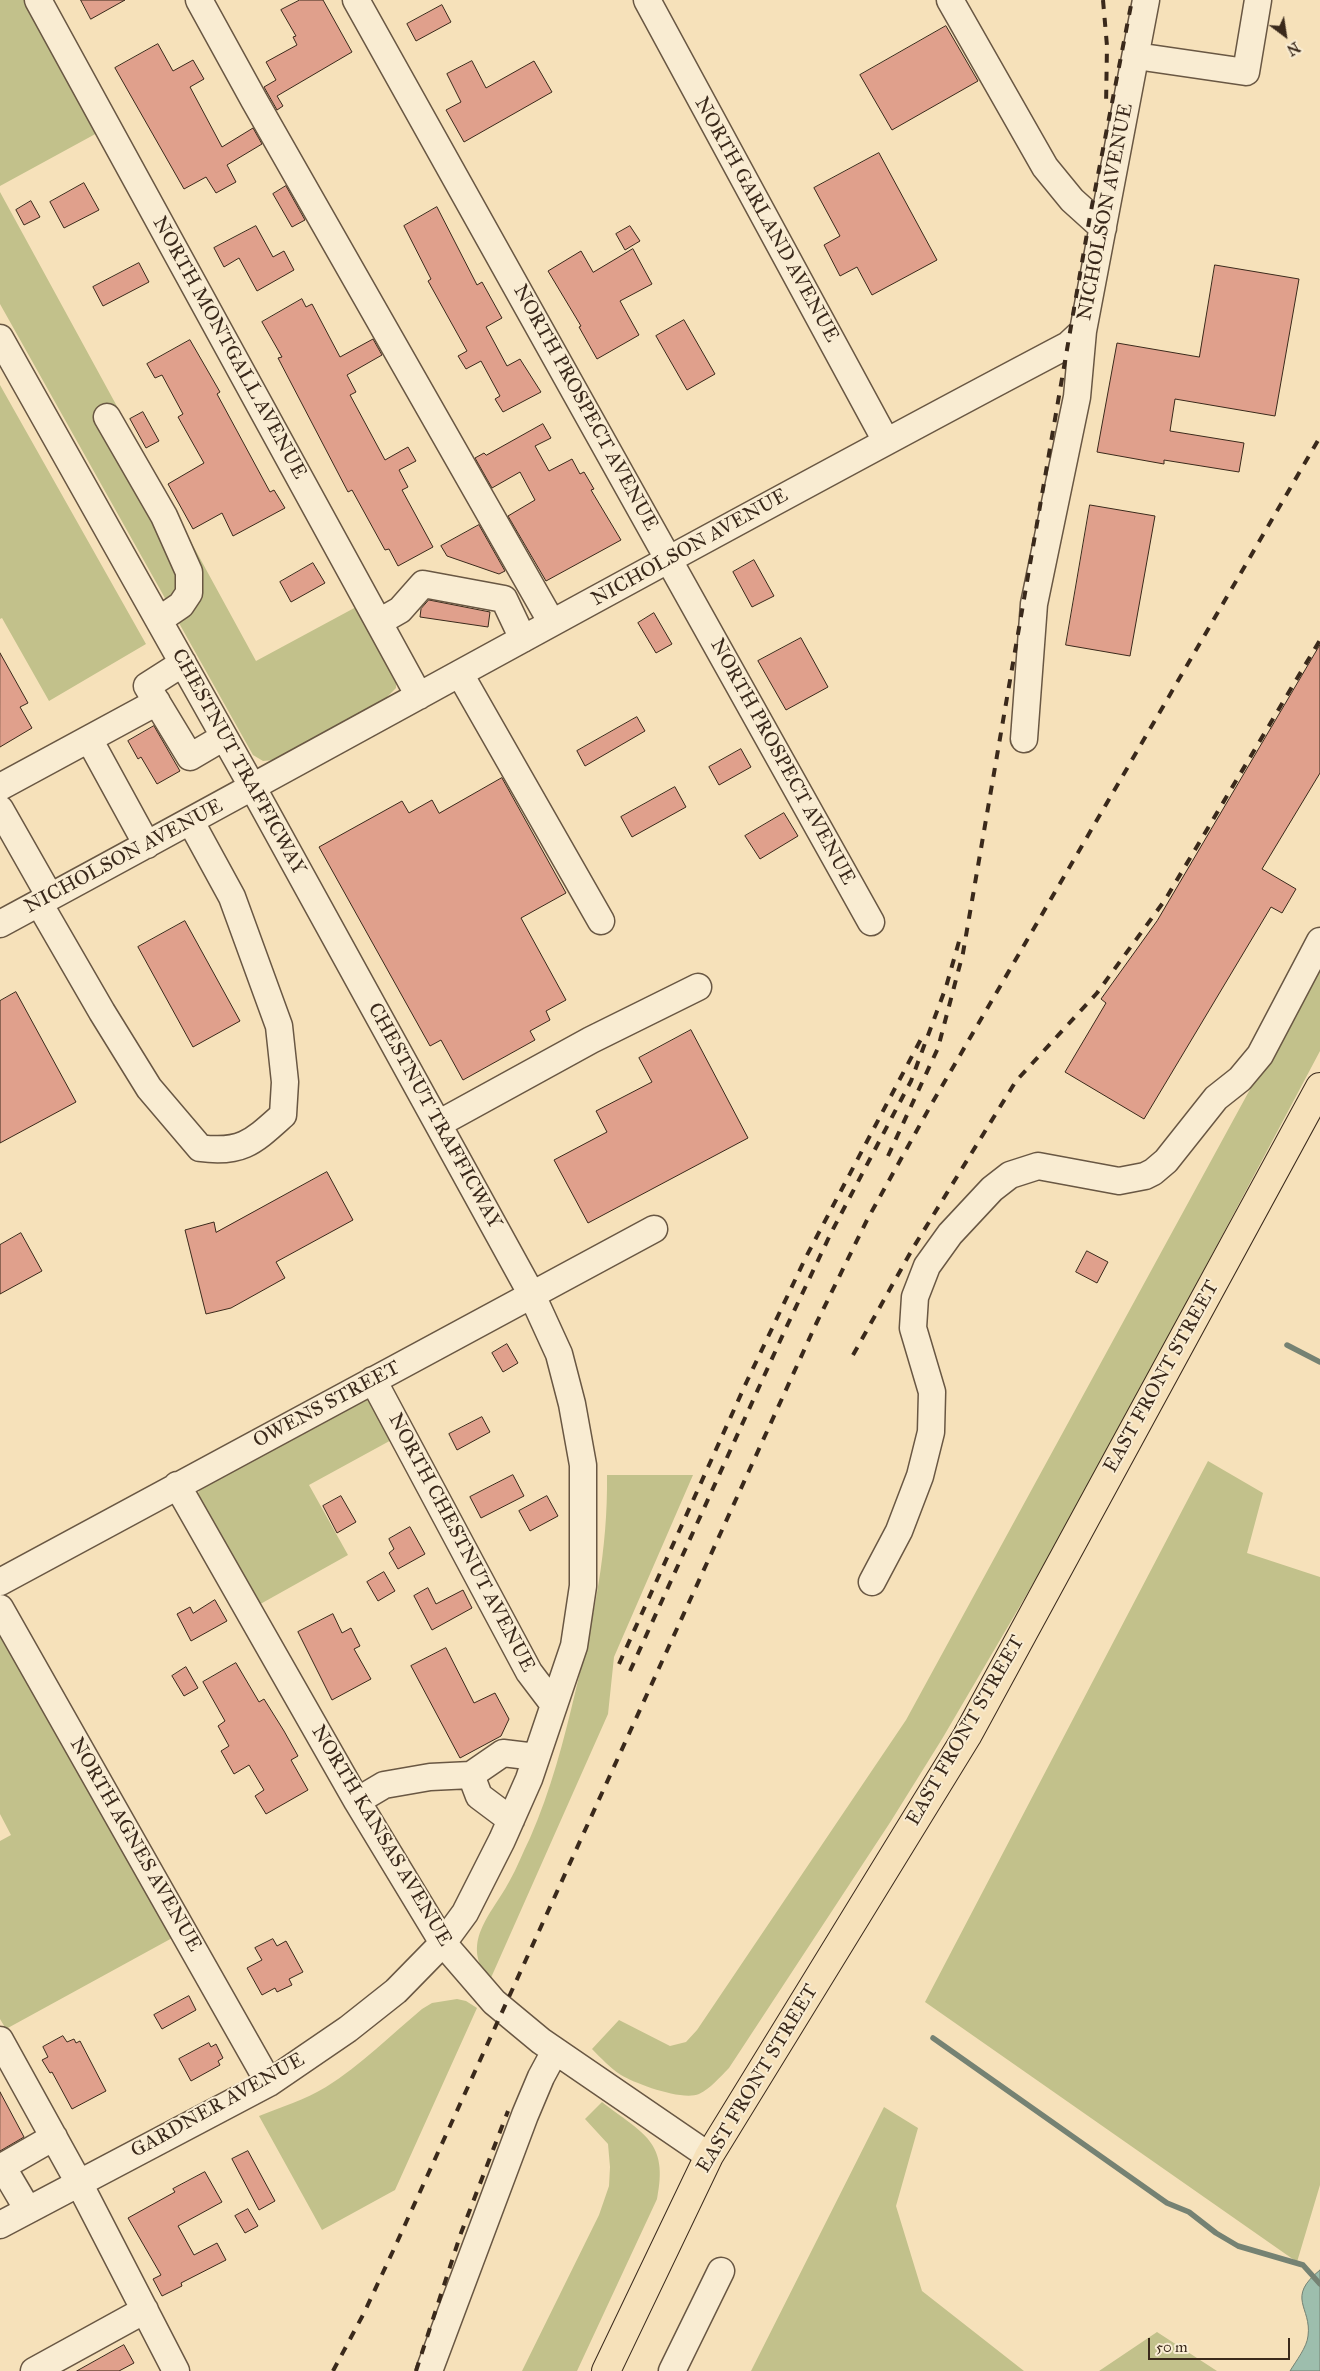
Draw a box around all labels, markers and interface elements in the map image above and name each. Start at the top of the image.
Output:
north arrow [1260,10,1310,60]
text: N [1284,38,1302,59]
street label: NORTH GARLAND AVENUE [689,93,843,347]
street label: NICHOLSON AVENUE [1073,101,1139,323]
street label: NORTH MONTGALL AVENUE [147,213,311,483]
street label: NORTH PROSPECT AVENUE [507,281,663,535]
street label: NICHOLSON AVENUE [588,484,792,612]
street label: NORTH PROSPECT AVENUE [704,635,860,889]
street label: CHESTNUT TRAFFICWAY [166,645,310,879]
street label: NICHOLSON AVENUE [21,795,227,919]
street label: CHESTNUT TRAFFICWAY [362,999,506,1233]
street label: EAST FRONT STREET [1099,1277,1225,1477]
street label: OWENS STREET [250,1356,404,1454]
street label: NORTH CHESTNUT AVENUE [382,1410,540,1676]
street label: EAST FRONT STREET [902,1632,1030,1830]
street label: NORTH KANSAS AVENUE [305,1721,457,1951]
street label: NORTH AGNES AVENUE [64,1734,206,1956]
street label: EAST FRONT STREET [692,1980,824,2178]
street label: GARDNER AVENUE [127,2048,309,2164]
scale bar [1150,2328,1292,2360]
text: 50 m [1156,2338,1188,2356]

